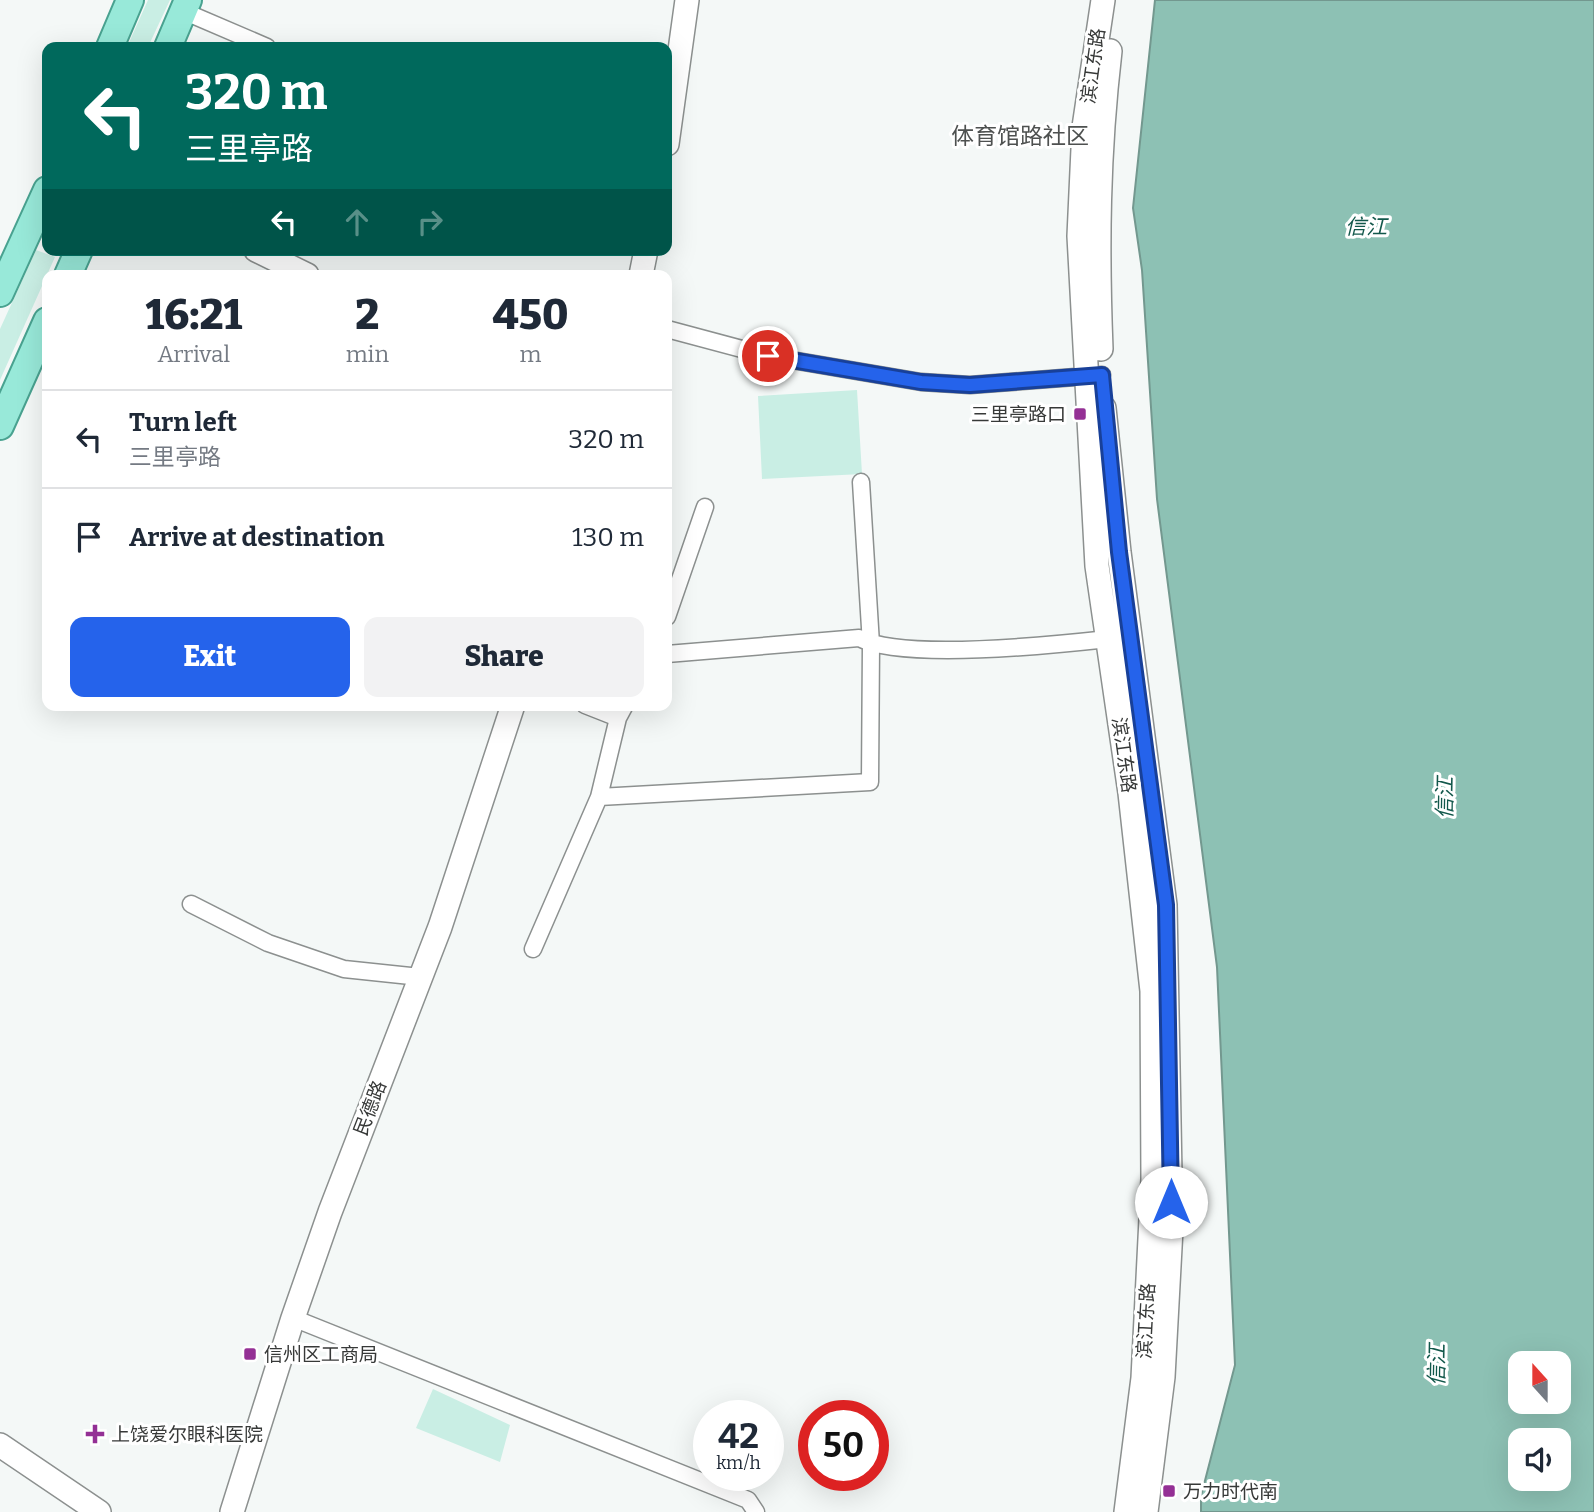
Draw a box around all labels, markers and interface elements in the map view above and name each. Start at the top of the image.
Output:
street label: 滨江东路 [1076,27,1110,105]
text: 320 m [185,63,328,122]
icon: left [70,70,161,161]
district label: 体育馆路社区 [951,122,1089,150]
text: 三里亭路 [185,130,313,168]
icon: left [265,203,303,241]
icon: ahead [338,203,376,241]
icon: right [411,203,449,241]
water label: 信江 [1345,214,1389,240]
text: 16:21 [146,290,242,340]
text: 2 [355,290,379,340]
text: 450 [493,290,568,340]
pin [738,326,798,386]
icon: arrive [749,337,787,375]
text: Arrival [157,340,230,368]
text: min [346,340,389,368]
text: m [520,340,541,368]
place label: 三里亭路口 [971,403,1066,426]
marker: 三里亭路口 [1072,406,1088,422]
text: Turn left [129,407,237,438]
icon: left [70,420,108,458]
text: 320 m [568,424,644,455]
text: 三里亭路 [129,443,221,471]
icon: arrive [70,518,108,556]
text: Arrive at destination [129,522,384,553]
text: 130 m [572,522,644,553]
button: Exit [70,617,350,697]
button: Share [364,617,644,697]
street label: 滨江东路 [1107,716,1141,794]
water label: 信江 [1432,775,1458,819]
street label: 民德路 [349,1077,391,1139]
position arrow [1134,1165,1208,1239]
street label: 滨江东路 [1133,1282,1159,1360]
water label: 信江 [1424,1342,1450,1386]
place label: 信州区工商局 [264,1343,378,1366]
marker: 信州区工商局 [242,1346,258,1362]
north arrow [1508,1351,1572,1414]
map controls [1508,1351,1571,1491]
speed limit sign: 50 [798,1400,889,1491]
text: 42 [718,1415,759,1457]
place label: 上饶爱尔眼科医院 [111,1423,263,1446]
marker: 上饶爱尔眼科医院 [85,1424,105,1444]
button: sound [1508,1428,1571,1491]
text: km/h [716,1452,761,1474]
place label: 万力时代南 [1183,1480,1278,1503]
marker: 万力时代南 [1161,1483,1177,1499]

